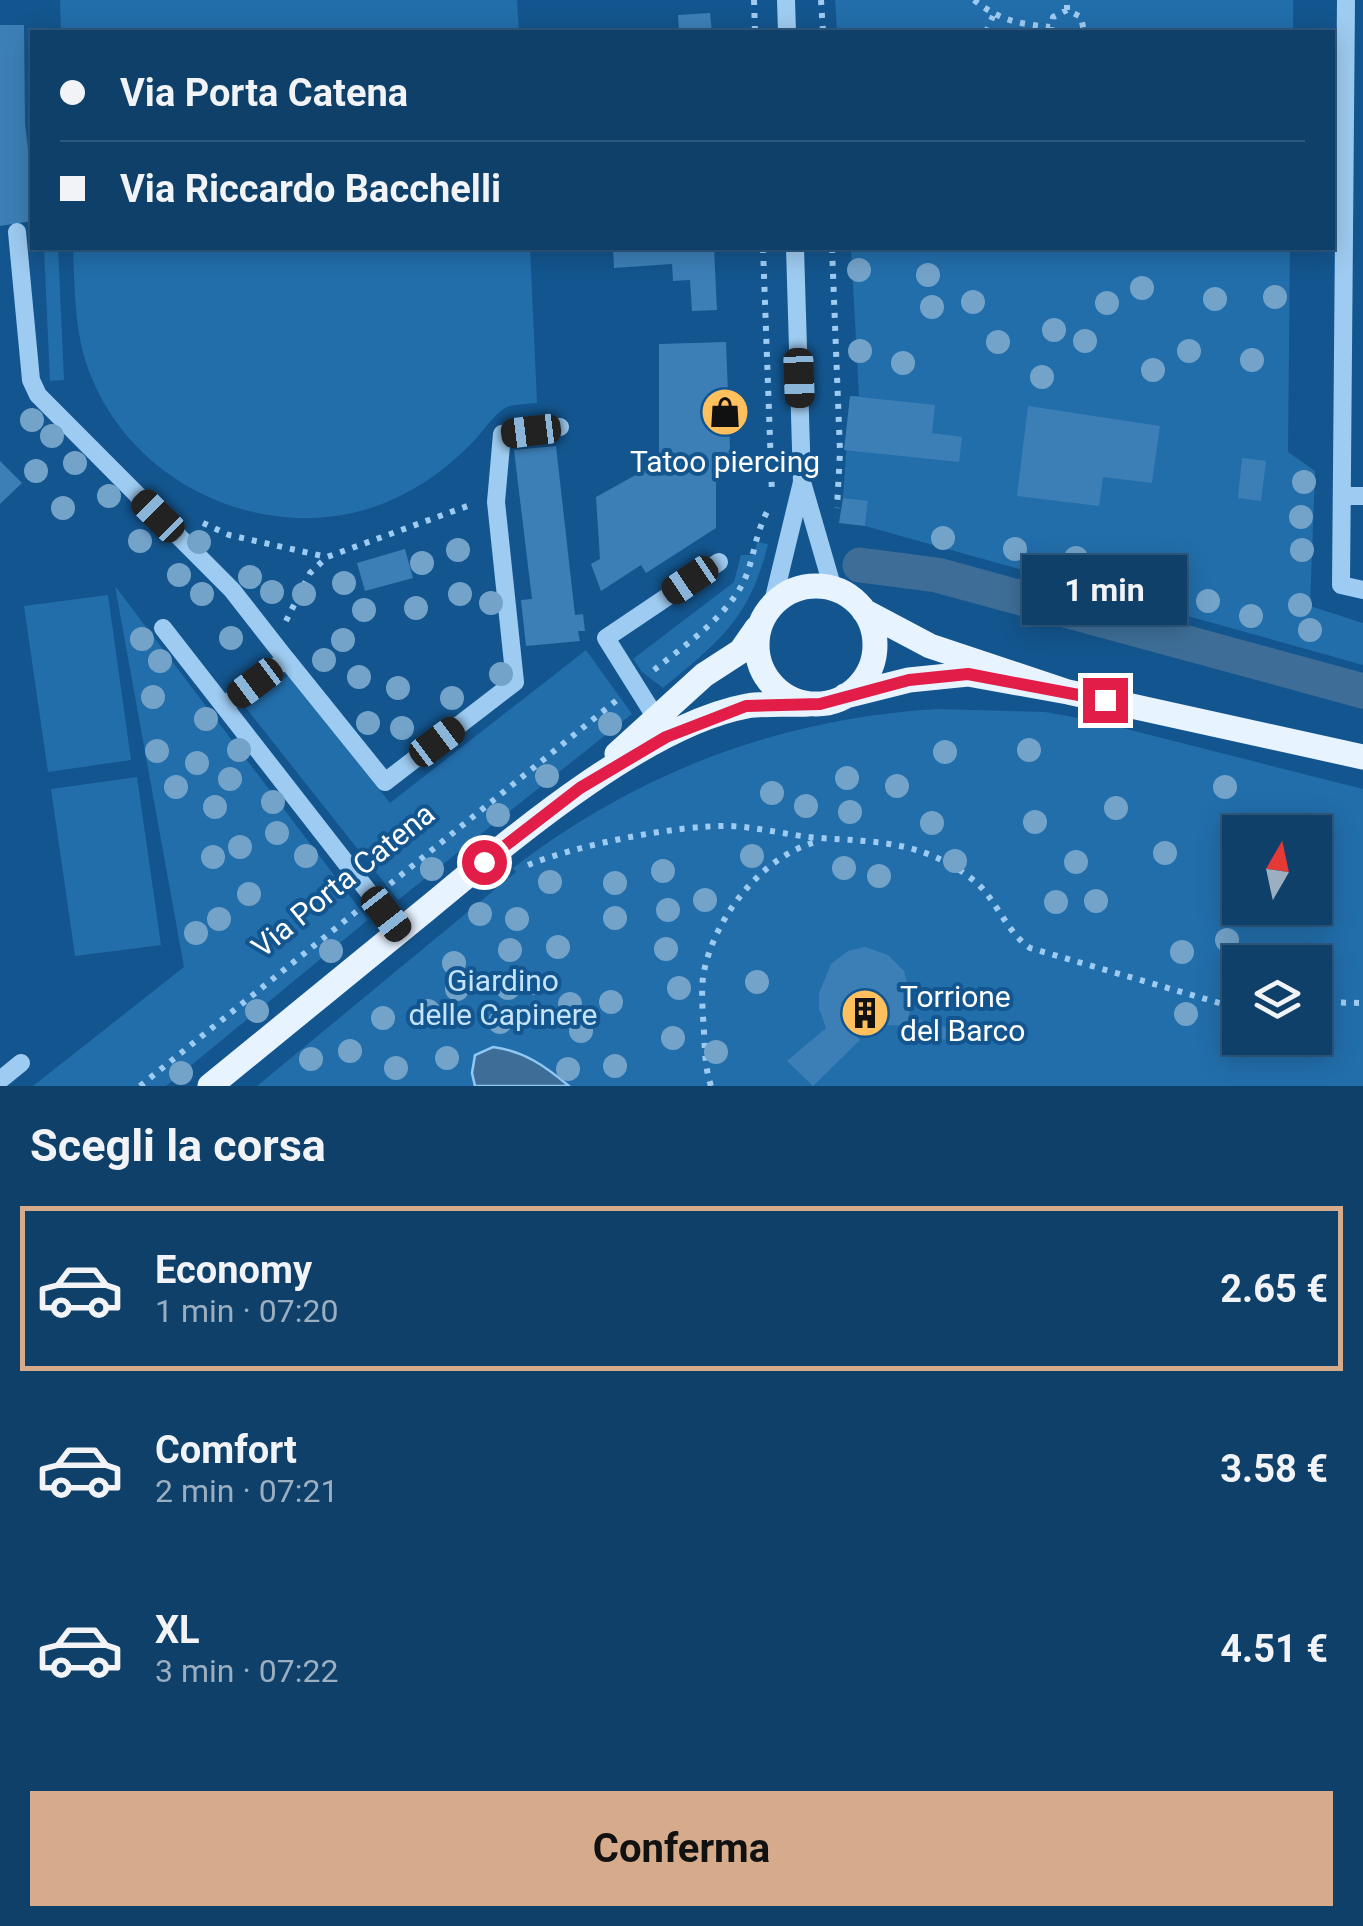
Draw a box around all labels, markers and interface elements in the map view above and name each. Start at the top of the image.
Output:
text: Via Porta Catena [120,71,408,115]
text: Via Riccardo Bacchelli [120,167,501,211]
car [783,347,815,409]
shop icon: Tatoo piercing [699,386,751,438]
car [499,412,563,450]
place label: Tatoo piercing [630,444,820,479]
car [126,484,190,548]
car [657,551,723,609]
callout: 1 min [1022,555,1188,625]
text: 1 min [1064,571,1145,609]
car [222,653,288,713]
route end [1083,678,1128,723]
car [404,712,470,772]
street label: Via Porta Catena [245,796,441,964]
north arrow [1222,815,1332,925]
map controls [1222,815,1332,1055]
route start [462,840,507,885]
car [356,881,416,947]
button: layers [1222,945,1332,1055]
park label: Giardino delle Capinere [408,963,598,1032]
place label: Torrione del Barco [900,979,1025,1048]
building icon: Torrione del Barco [839,987,891,1039]
text: Scegli la corsa [30,1119,326,1172]
icon: car [35,1244,125,1334]
text: Economy [155,1248,312,1292]
text: 2.65 € [1220,1267,1328,1311]
text: 1 min · 07:20 [155,1292,338,1330]
icon: car [35,1424,125,1514]
text: Comfort [155,1428,297,1472]
text: 3.58 € [1220,1447,1328,1491]
text: 2 min · 07:21 [155,1472,338,1510]
icon: car [35,1604,125,1694]
text: XL [155,1608,200,1652]
text: 4.51 € [1220,1627,1328,1671]
text: 3 min · 07:22 [155,1652,338,1690]
button: Conferma [30,1791,1333,1906]

